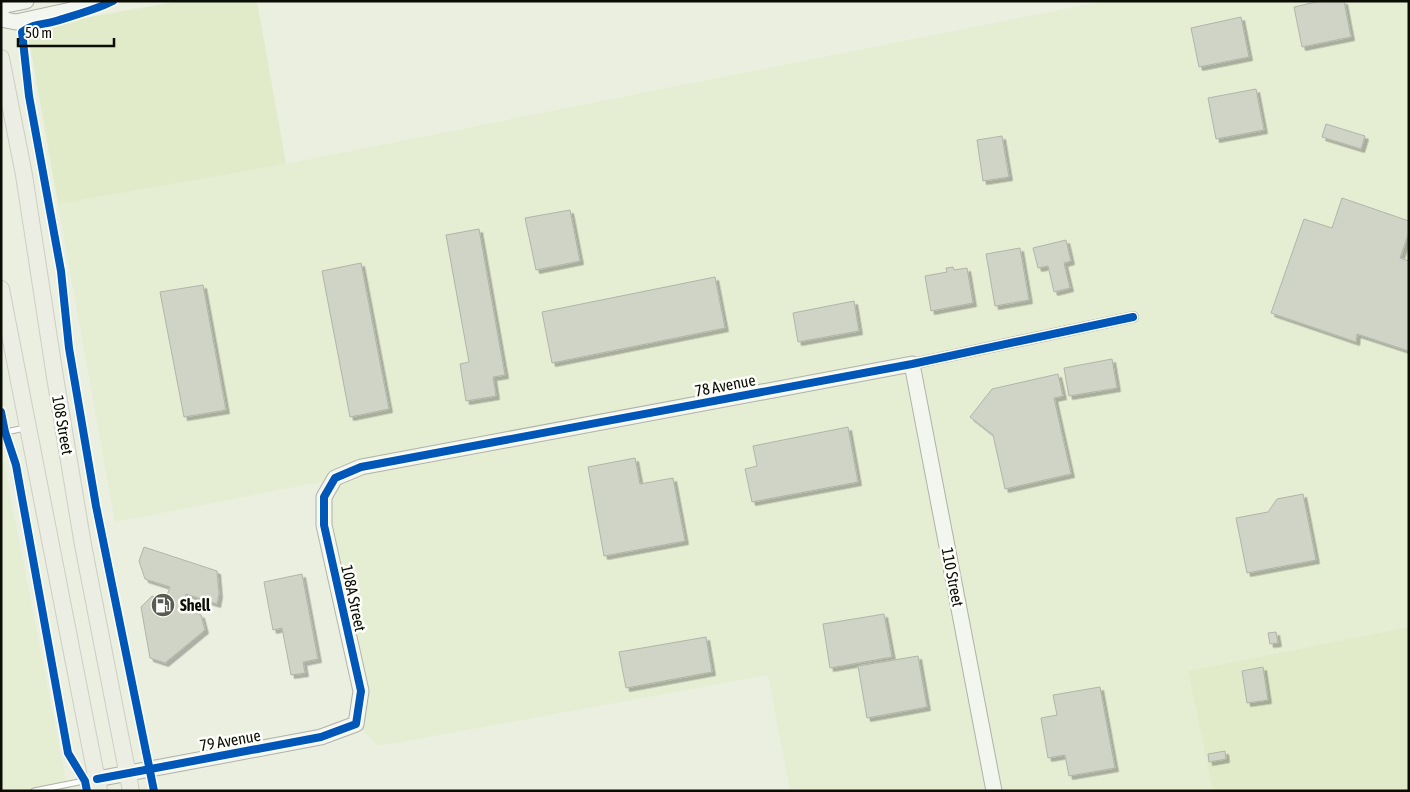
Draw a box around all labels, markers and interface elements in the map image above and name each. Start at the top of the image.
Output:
scale bar [18,15,114,47]
text: 50 m [25,24,52,41]
street label: 78 Avenue [693,370,757,400]
street label: 108 Street [49,394,77,456]
street label: 110 Street [938,546,968,608]
street label: 108A Street [338,563,370,633]
fuel station icon: Shell [150,592,176,618]
place label: Shell [180,596,211,614]
street label: 79 Avenue [198,726,262,754]

